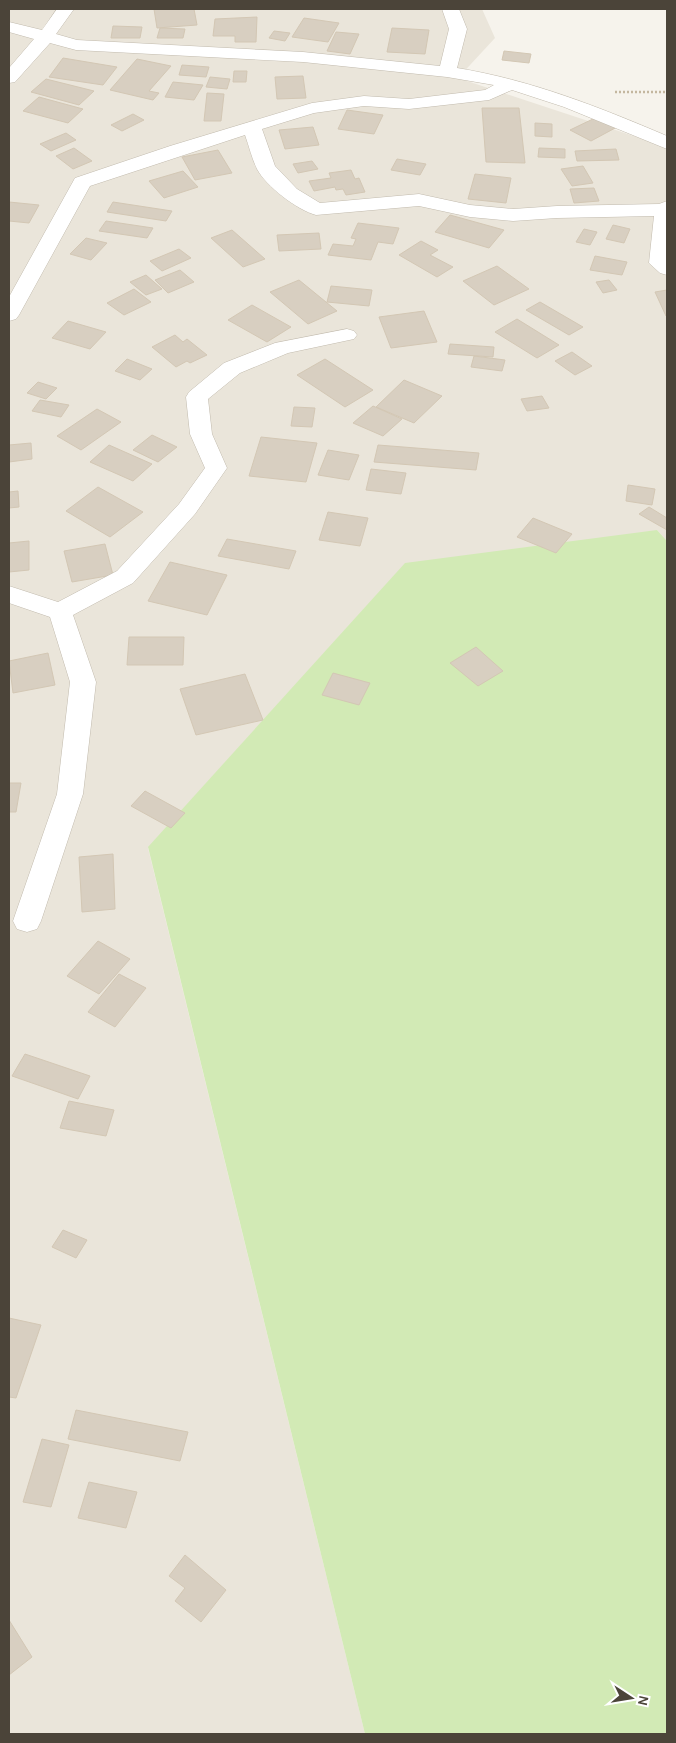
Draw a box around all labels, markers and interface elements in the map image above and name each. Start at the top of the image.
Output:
north arrow [606,1673,656,1723]
text: N [634,1694,653,1707]

